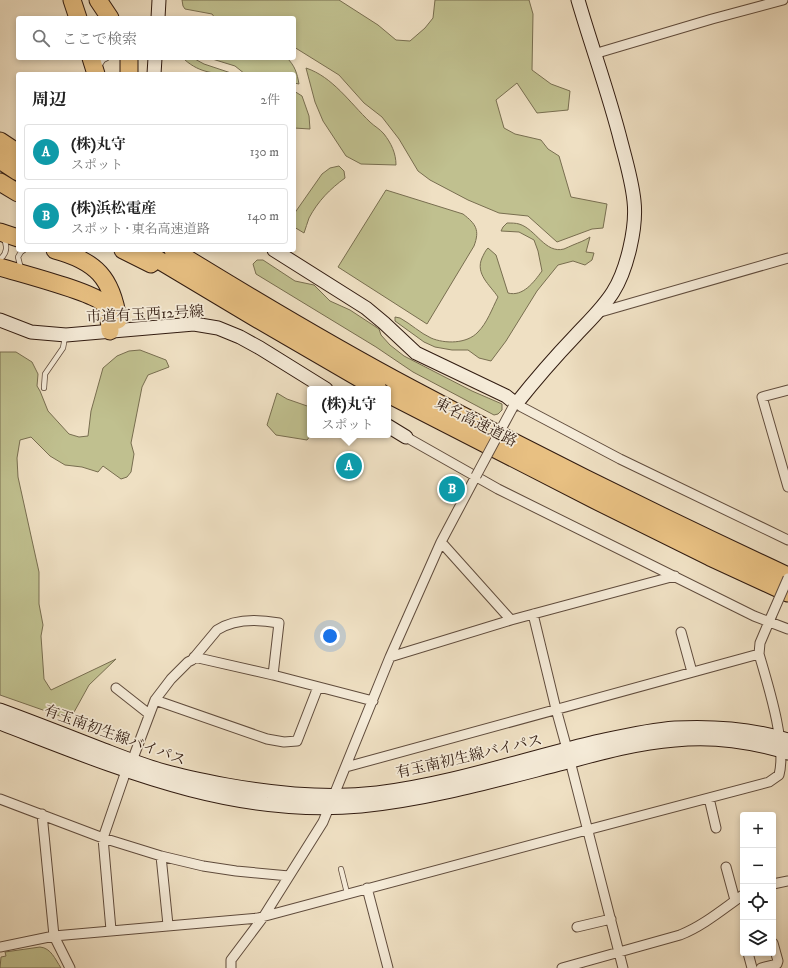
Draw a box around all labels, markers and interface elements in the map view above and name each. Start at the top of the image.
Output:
search box [16,16,296,60]
icon: search [30,27,52,49]
text: ここで検索 [62,30,137,49]
text: 周辺 [32,89,66,111]
text: 2件 [261,92,280,108]
text: (株)丸守 [71,135,126,154]
text: A [42,144,50,160]
text: 130 m [250,144,279,160]
text: スポット [71,157,123,173]
text: (株)浜松電産 [71,199,156,218]
text: B [42,208,50,224]
text: 140 m [247,208,279,224]
text: スポット · 東名高速道路 [71,221,210,237]
street label: 市道有玉西12号線 [86,302,204,327]
popup [307,386,391,438]
street label: 東名高速道路 [431,394,520,451]
text: (株)丸守 [322,395,377,414]
text: スポット [322,417,374,433]
pin: A [336,451,362,481]
pin: B [439,474,465,504]
your location [320,626,340,646]
street label: 有玉南初生線バイパス [41,701,188,770]
street label: 有玉南初生線バイパス [394,730,544,783]
map controls [740,812,776,956]
button: + [740,812,776,848]
button: − [740,848,776,884]
button: locate [740,884,776,920]
button: layers [740,920,776,956]

